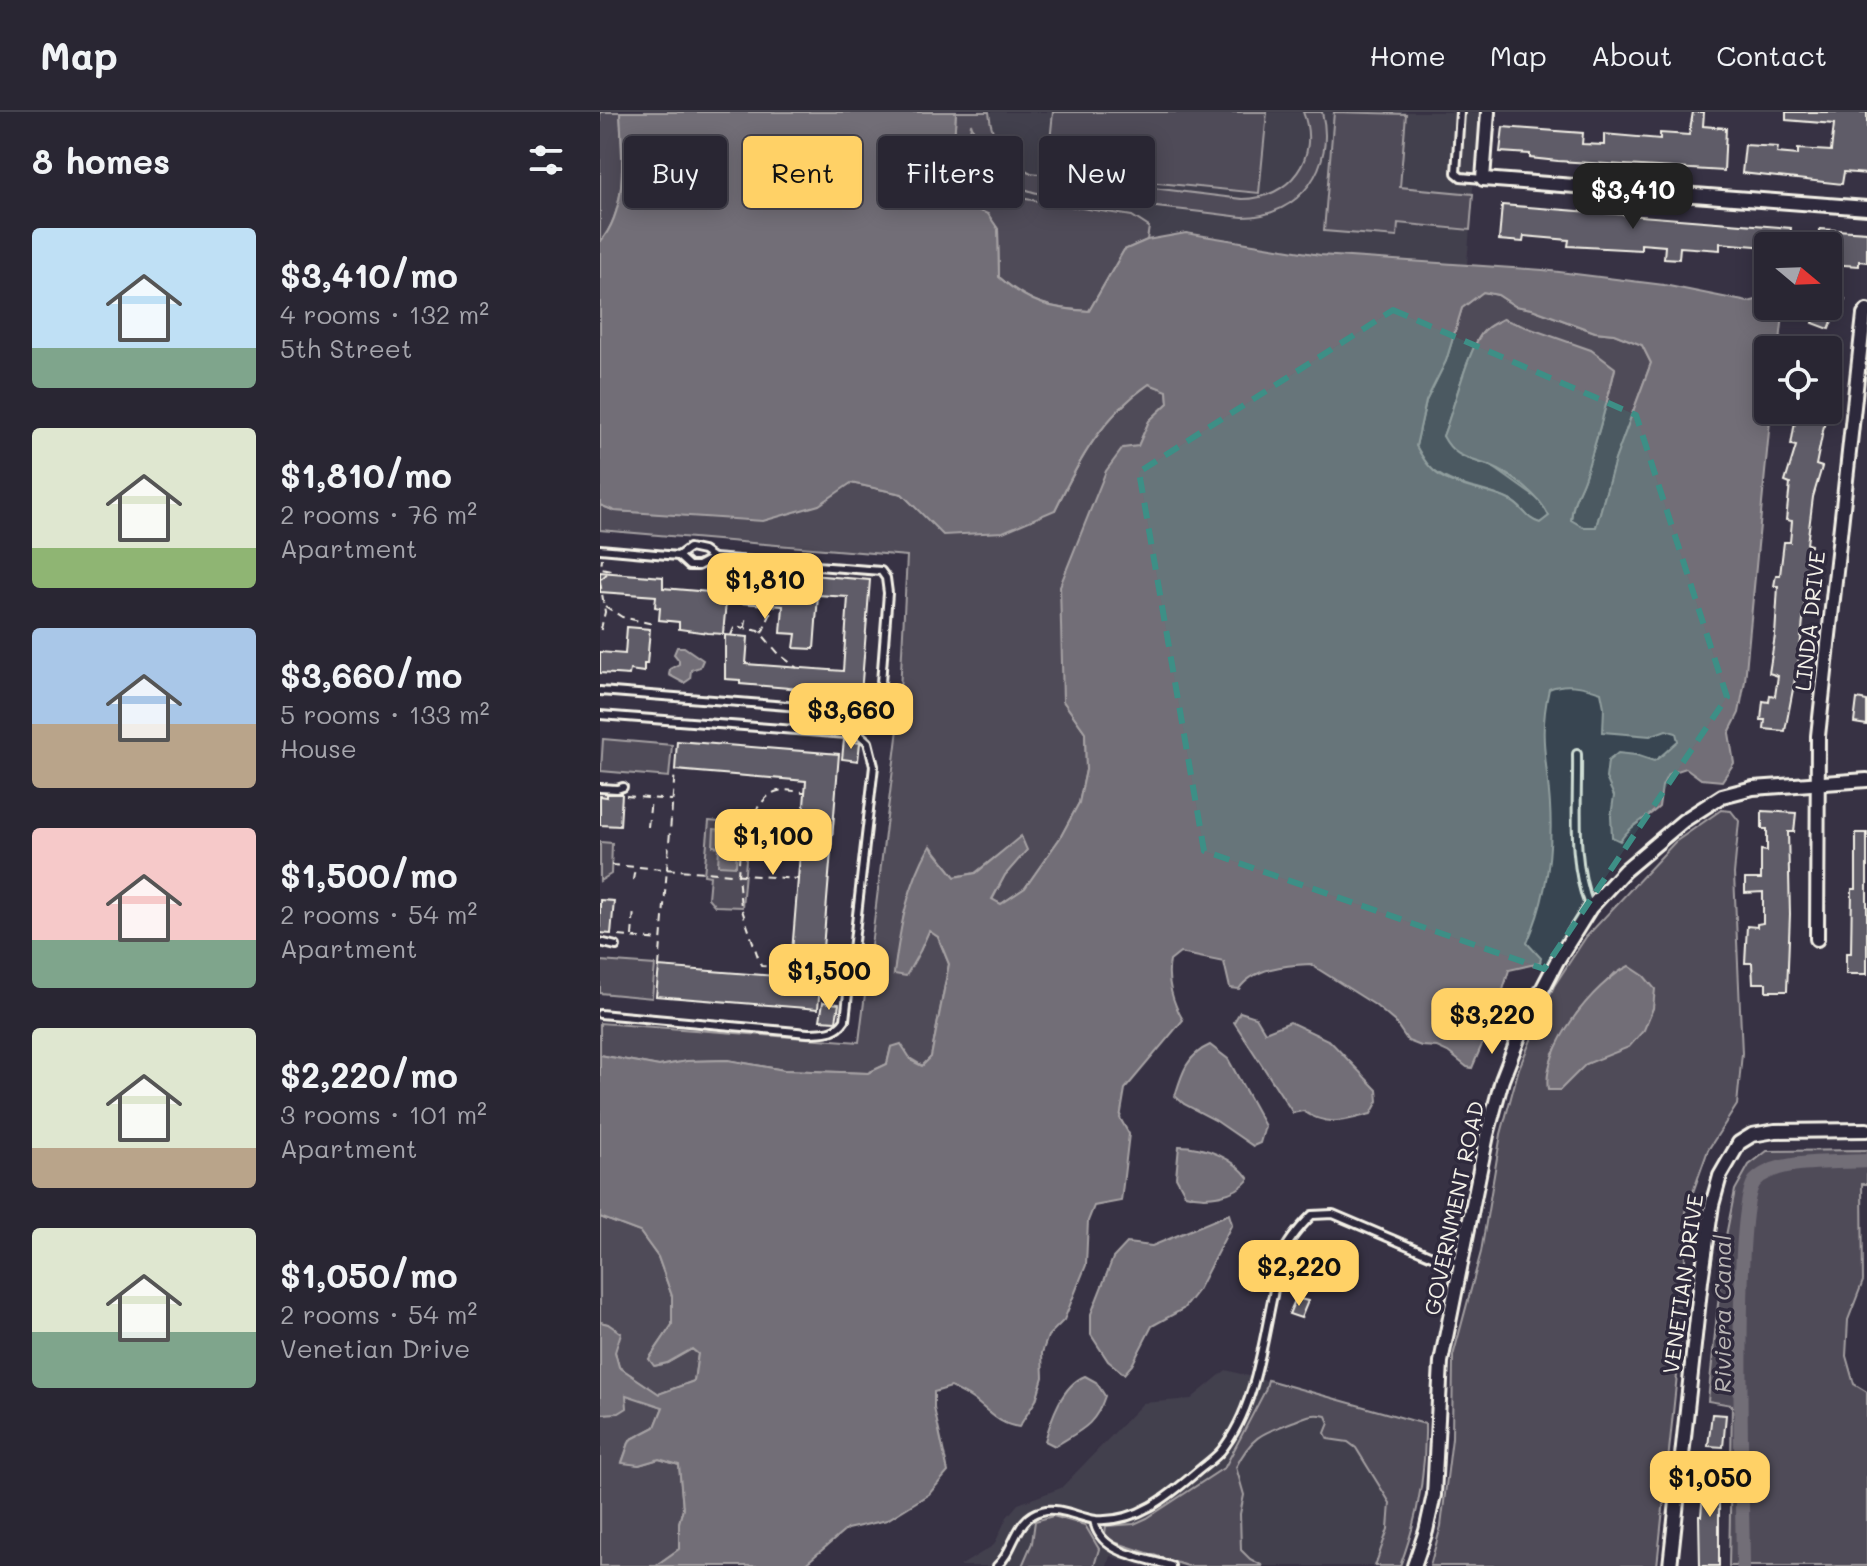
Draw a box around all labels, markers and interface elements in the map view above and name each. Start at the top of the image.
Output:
text: Map [40,30,118,80]
text: Home [1370,37,1446,73]
text: Map [1490,37,1547,73]
text: About [1591,37,1672,73]
text: Contact [1716,37,1827,73]
chip: Buy [624,136,727,208]
chip: Rent [743,136,862,208]
chip: Filters [878,136,1023,208]
chip: New [1039,136,1155,208]
text: 8 homes [32,138,170,183]
icon: filters [524,138,568,182]
pin: $3,410 [1568,163,1698,231]
text: $3,410 [1591,172,1675,206]
north arrow [1754,232,1842,320]
map controls [1754,232,1842,424]
text: $3,410/mo [280,252,458,297]
icon: home [96,260,192,356]
text: 4 rooms · 132 m² [280,297,489,331]
text: 5th Street [280,331,412,365]
button: locate [1754,336,1842,424]
text: $1,810/mo [280,452,452,497]
icon: home [96,460,192,556]
text: 2 rooms · 76 m² [280,497,477,531]
text: Apartment [280,531,417,565]
street label: LINDA DRIVE [1788,550,1831,692]
pin: $1,810 [700,553,830,621]
text: $1,810 [725,562,805,596]
text: $3,660/mo [280,652,462,697]
icon: home [96,660,192,756]
pin: $3,660 [786,683,916,751]
text: $3,660 [807,692,895,726]
text: 5 rooms · 133 m² [280,697,490,731]
text: House [280,731,357,765]
pin: $1,100 [708,809,838,877]
text: $1,100 [733,818,813,852]
text: $1,500/mo [280,852,458,897]
icon: home [96,860,192,956]
text: 2 rooms · 54 m² [280,897,477,931]
text: Apartment [280,931,417,965]
pin: $1,500 [764,944,894,1012]
text: $1,500 [787,953,871,987]
pin: $3,220 [1427,988,1557,1056]
text: $3,220 [1449,997,1535,1031]
text: $2,220/mo [280,1052,458,1097]
icon: home [96,1060,192,1156]
text: 3 rooms · 101 m² [280,1097,487,1131]
street label: GOVERNMENT ROAD [1417,1098,1490,1318]
text: Apartment [280,1131,417,1165]
street label: VENETIAN DRIVE [1656,1192,1710,1376]
water label: Riviera Canal [1706,1235,1737,1393]
pin: $2,220 [1234,1240,1364,1308]
text: $2,220 [1257,1249,1341,1283]
text: $1,050/mo [280,1252,458,1297]
icon: home [96,1260,192,1356]
text: 2 rooms · 54 m² [280,1297,477,1331]
text: Venetian Drive [280,1331,470,1365]
pin: $1,050 [1645,1451,1775,1519]
text: $1,050 [1668,1460,1752,1494]

